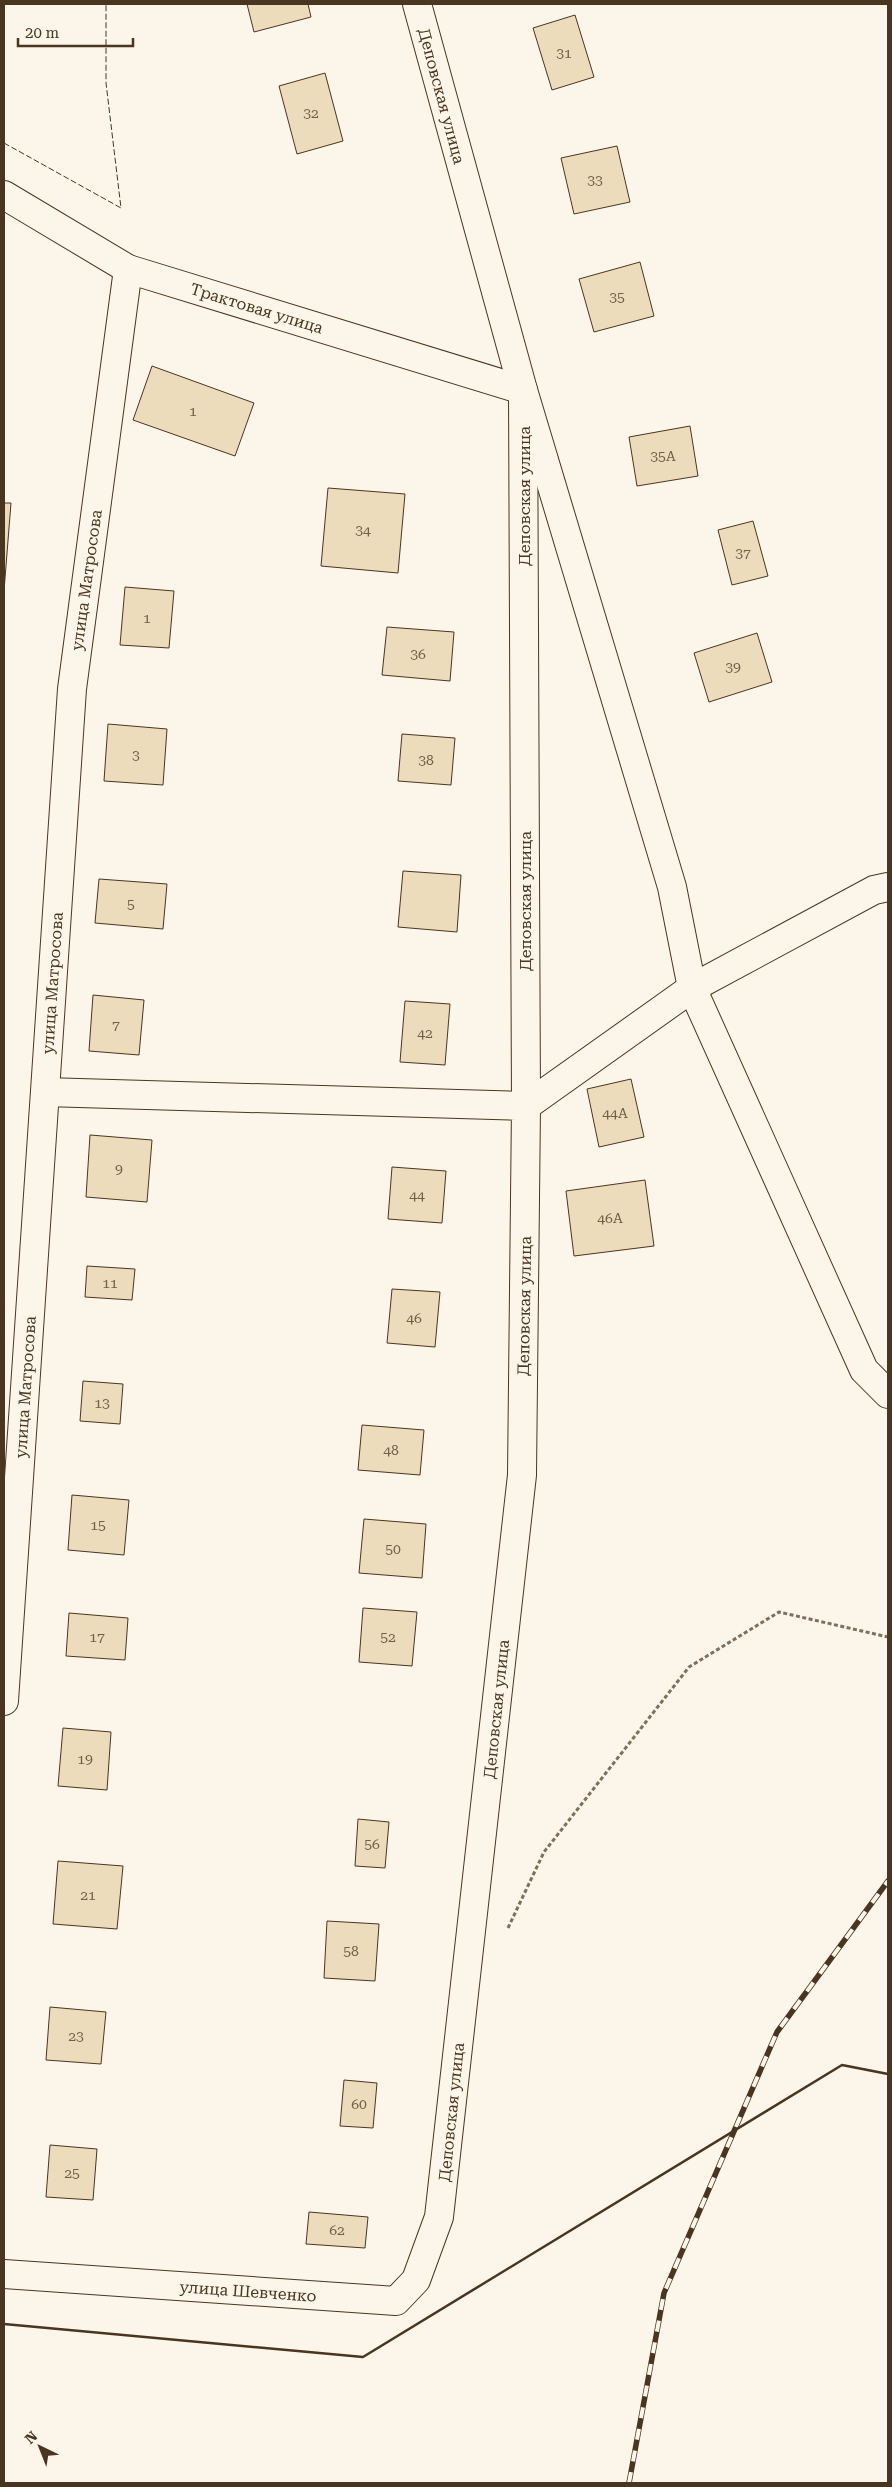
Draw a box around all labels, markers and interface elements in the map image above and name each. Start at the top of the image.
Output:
scale bar [18,15,132,47]
text: 20 m [25,24,60,42]
street label: Деповская улица [414,26,469,166]
house number: 31 [556,45,572,61]
house number: 32 [303,105,319,121]
house number: 33 [587,172,603,188]
street label: Трактовая улица [188,279,326,338]
house number: 35 [609,289,625,305]
house number: 1 [189,403,197,419]
street label: Деповская улица [515,426,534,566]
house number: 35А [650,448,676,464]
street label: улица Матросова [67,508,106,652]
house number: 34 [355,522,371,538]
house number: 37 [735,545,751,561]
house number: 1 [143,610,151,626]
house number: 36 [410,646,426,662]
house number: 39 [725,659,741,675]
house number: 3 [132,747,140,763]
house number: 38 [418,752,434,768]
street label: Деповская улица [516,831,535,971]
house number: 5 [127,896,135,912]
street label: улица Матросова [38,911,67,1055]
house number: 7 [112,1017,120,1033]
house number: 42 [417,1025,433,1041]
house number: 44А [602,1105,628,1121]
house number: 9 [115,1161,123,1177]
house number: 44 [409,1187,425,1203]
house number: 46А [597,1210,623,1226]
street label: Деповская улица [514,1236,535,1376]
house number: 11 [102,1275,118,1291]
house number: 46 [406,1310,422,1326]
street label: улица Матросова [11,1315,40,1459]
house number: 13 [94,1395,110,1411]
house number: 48 [383,1442,399,1458]
house number: 15 [90,1517,106,1533]
house number: 50 [385,1541,401,1557]
house number: 17 [89,1629,105,1645]
house number: 52 [380,1629,396,1645]
street label: Деповская улица [480,1638,513,1780]
house number: 19 [77,1751,93,1767]
house number: 56 [364,1836,380,1852]
house number: 21 [80,1887,96,1903]
house number: 58 [343,1943,359,1959]
house number: 23 [68,2028,84,2044]
street label: Деповская улица [435,2041,468,2183]
house number: 60 [351,2096,367,2112]
house number: 25 [64,2165,80,2181]
house number: 62 [329,2222,345,2238]
street label: улица Шевченко [179,2277,317,2306]
north arrow [15,2422,65,2472]
text: N [22,2428,41,2447]

